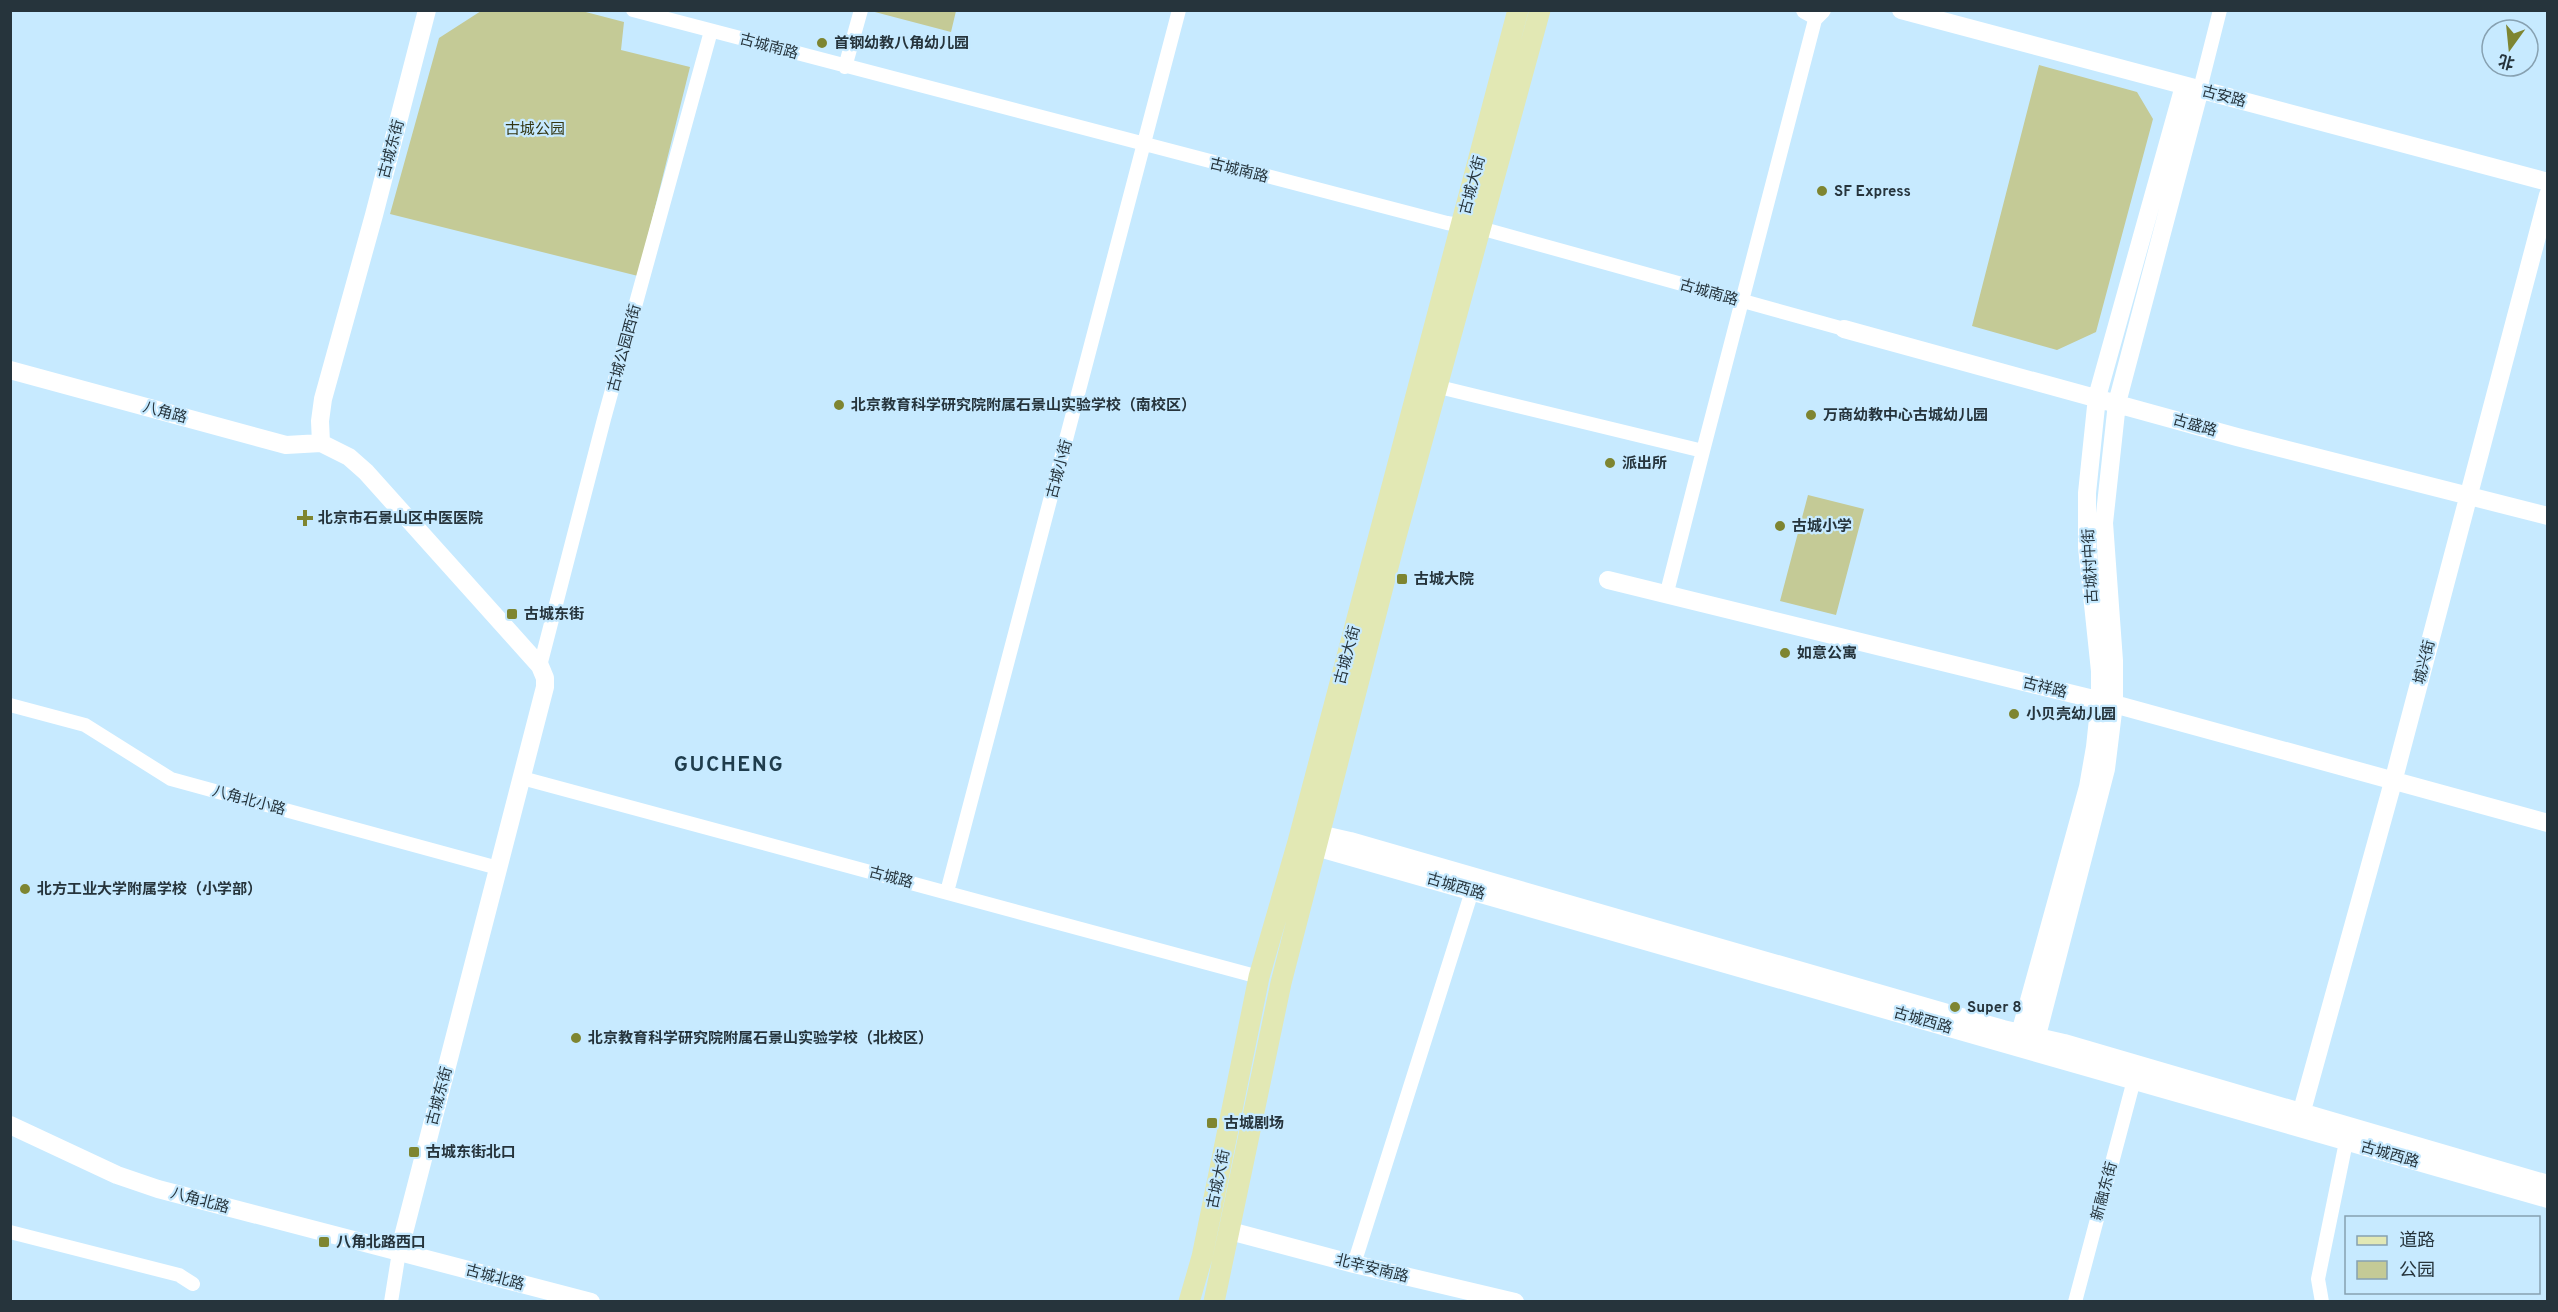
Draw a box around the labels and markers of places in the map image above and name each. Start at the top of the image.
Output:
place label: 首钢幼教八角幼儿园 [834,34,969,54]
marker: 首钢幼教八角幼儿园 [815,36,829,50]
place label: SF Express [1834,183,1911,202]
marker: SF Express [1815,184,1829,198]
place label: 北京教育科学研究院附属石景山实验学校（南校区） [851,396,1196,416]
marker: 北京教育科学研究院附属石景山实验学校（南校区） [832,398,846,412]
place label: 万商幼教中心古城幼儿园 [1823,406,1988,426]
marker: 万商幼教中心古城幼儿园 [1804,408,1818,422]
place label: 派出所 [1622,455,1667,474]
marker: 派出所 [1603,456,1617,470]
marker: 北京市石景山区中医医院 [296,509,314,527]
place label: 北京市石景山区中医医院 [318,510,483,529]
place label: 古城小学 [1792,517,1852,537]
marker: 古城小学 [1773,519,1787,533]
place label: 古城大院 [1414,570,1474,590]
marker: 古城大院 [1395,572,1409,586]
place label: 古城东街 [524,605,584,625]
marker: 古城东街 [505,607,519,621]
place label: 如意公寓 [1797,644,1857,664]
marker: 如意公寓 [1778,646,1792,660]
place label: 小贝壳幼儿园 [2026,705,2116,725]
marker: 小贝壳幼儿园 [2007,707,2021,721]
place label: 北方工业大学附属学校（小学部） [37,880,262,900]
marker: 北方工业大学附属学校（小学部） [18,882,32,896]
place label: Super 8 [1967,999,2022,1018]
marker: Super 8 [1948,1000,1962,1014]
place label: 北京教育科学研究院附属石景山实验学校（北校区） [588,1029,933,1049]
marker: 北京教育科学研究院附属石景山实验学校（北校区） [569,1031,583,1045]
place label: 古城剧场 [1224,1114,1284,1134]
marker: 古城剧场 [1205,1116,1219,1130]
place label: 古城东街北口 [426,1143,516,1163]
marker: 古城东街北口 [407,1145,421,1159]
place label: 八角北路西口 [336,1234,426,1253]
marker: 八角北路西口 [317,1235,331,1249]

